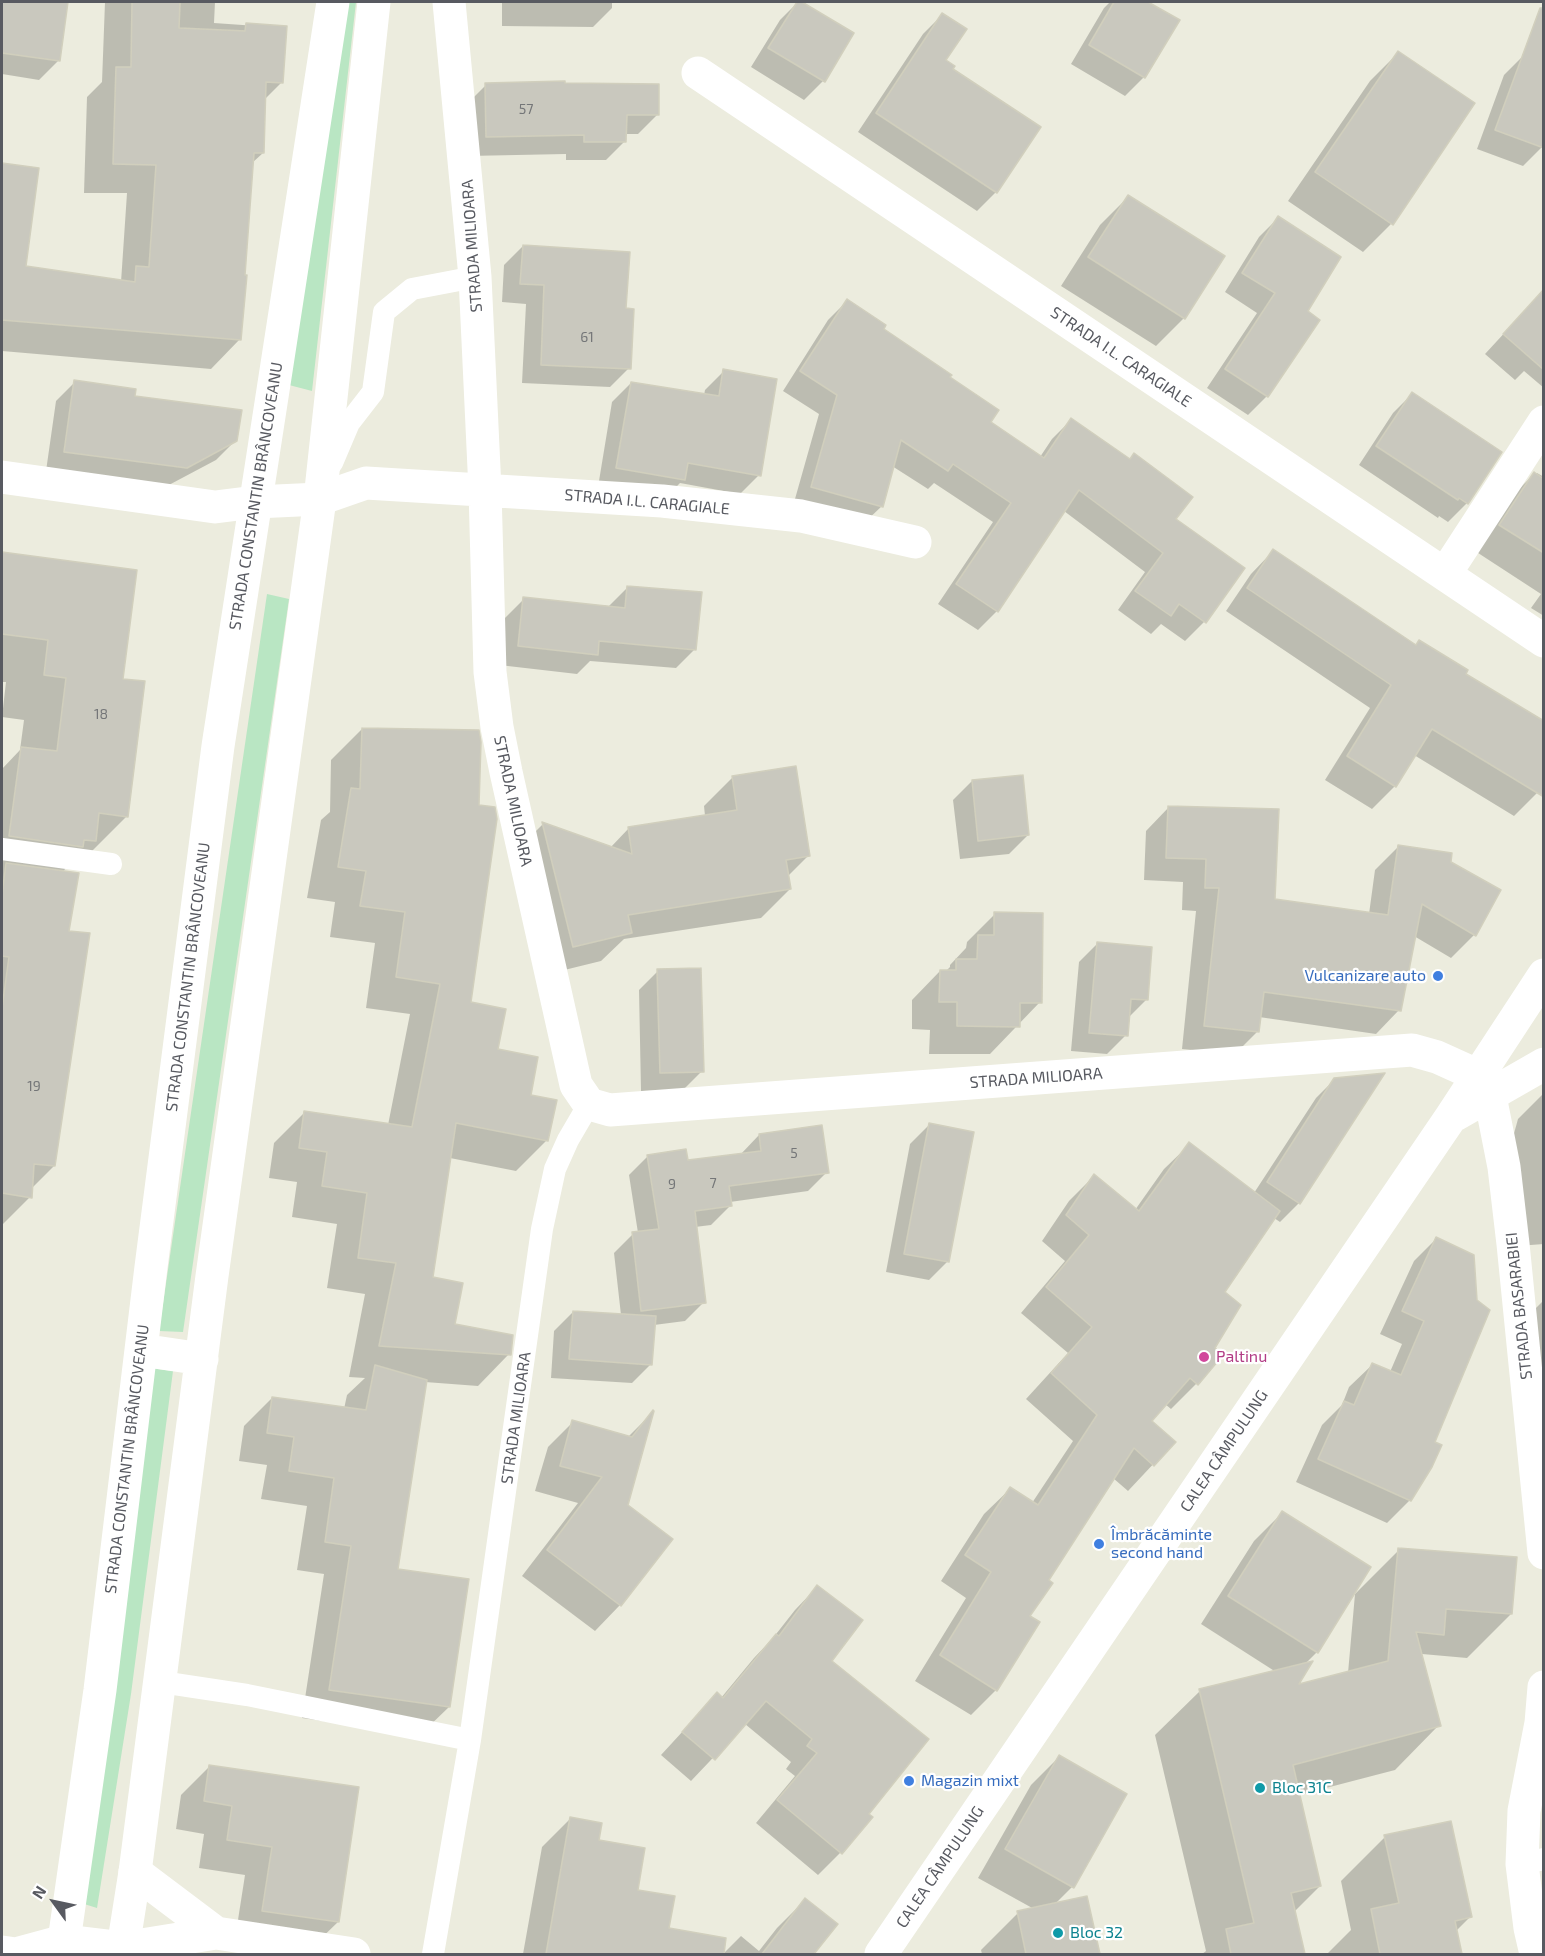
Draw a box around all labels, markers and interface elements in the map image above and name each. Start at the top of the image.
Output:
house number: 57 [519,101,533,117]
street label: STRADA MILIOARA [458,179,486,313]
street label: STRADA I.L. CARAGIALE [1047,303,1195,411]
house number: 61 [580,329,594,345]
street label: STRADA CONSTANTIN BRÂNCOVEANU [225,361,287,631]
street label: STRADA I.L. CARAGIALE [564,485,730,519]
house number: 18 [94,706,108,722]
street label: STRADA MILIOARA [490,734,536,868]
street label: STRADA CONSTANTIN BRÂNCOVEANU [162,841,214,1113]
place label: Vulcanizare auto [1305,966,1426,986]
marker: Vulcanizare auto [1431,969,1445,983]
street label: STRADA MILIOARA [969,1064,1103,1092]
house number: 19 [27,1078,41,1094]
house number: 5 [790,1145,798,1161]
house number: 7 [709,1175,717,1191]
house number: 9 [668,1176,676,1192]
street label: STRADA BASARABIEI [1502,1231,1536,1381]
street label: STRADA CONSTANTIN BRÂNCOVEANU [101,1323,153,1595]
place label: Paltinu [1216,1347,1267,1367]
marker: Paltinu [1197,1350,1211,1364]
street label: STRADA MILIOARA [497,1351,535,1485]
street label: CALEA CÂMPULUNG [1176,1386,1272,1516]
place label: Îmbrăcăminte second hand [1111,1525,1212,1563]
marker: Îmbrăcăminte second hand [1092,1537,1106,1551]
place label: Magazin mixt [921,1771,1019,1791]
marker: Magazin mixt [902,1774,916,1788]
place label: Bloc 31C [1272,1778,1332,1798]
marker: Bloc 31C [1253,1781,1267,1795]
street label: CALEA CÂMPULUNG [892,1802,988,1932]
north arrow [24,1872,84,1932]
text: N [27,1882,50,1902]
place label: Bloc 32 [1070,1923,1123,1943]
marker: Bloc 32 [1051,1926,1065,1940]

